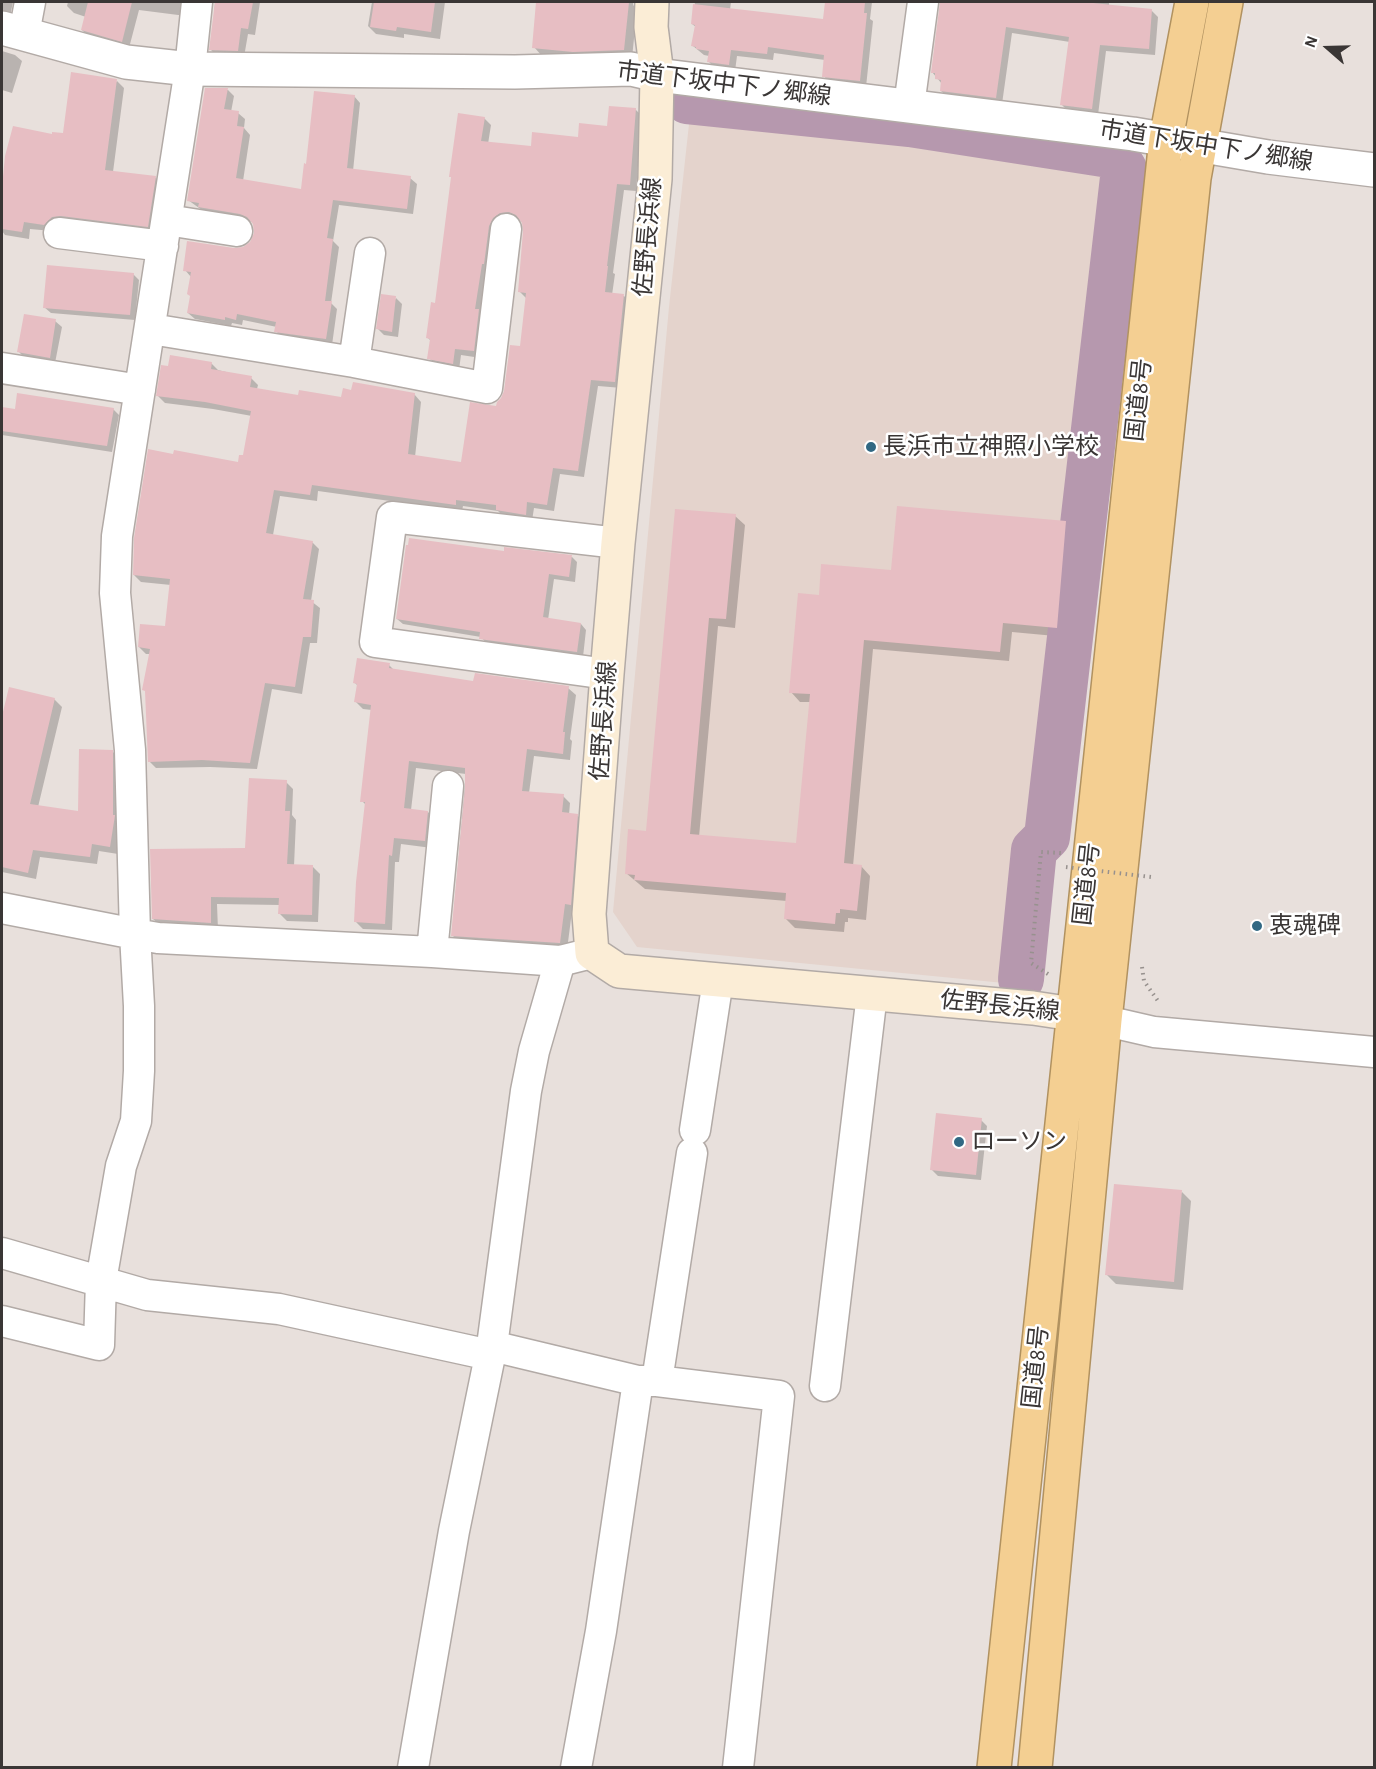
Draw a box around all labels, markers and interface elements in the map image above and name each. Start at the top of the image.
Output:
north arrow [1298,18,1358,78]
text: N [1302,34,1321,50]
street label: 市道下坂中下ノ郷線 [615,57,833,111]
street label: 市道下坂中下ノ郷線 [1097,115,1315,177]
street label: 佐野長浜線 [628,176,668,298]
street label: 国道8号 [1120,357,1158,443]
place label: 長浜市立神照小学校 [883,433,1099,461]
marker: 長浜市立神照小学校 [864,440,878,454]
street label: 佐野長浜線 [585,660,623,782]
street label: 国道8号 [1068,841,1106,927]
place label: 衷魂碑 [1269,912,1341,940]
marker: 衷魂碑 [1250,919,1264,933]
street label: 佐野長浜線 [939,985,1061,1027]
place label: ローソン [971,1128,1067,1156]
marker: ローソン [952,1135,966,1149]
street label: 国道8号 [1017,1324,1055,1410]

